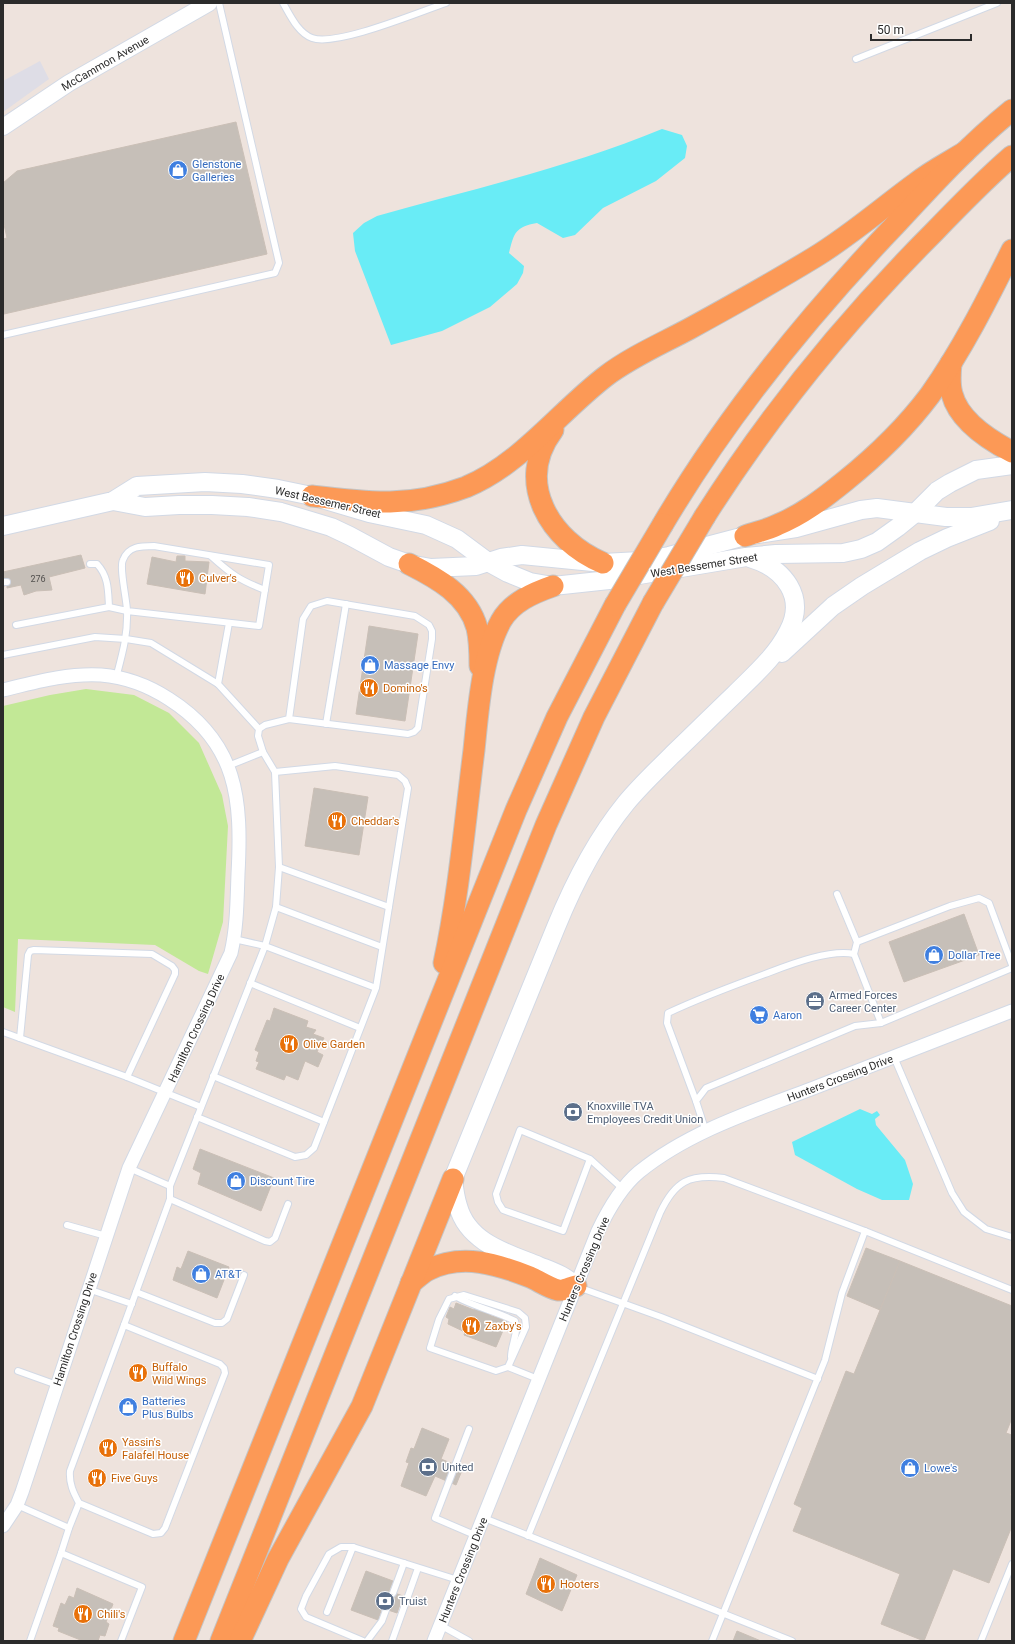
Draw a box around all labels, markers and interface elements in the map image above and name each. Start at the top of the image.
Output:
scale bar [871,16,971,42]
text: 50 m [877,23,904,37]
street label: McCammon Avenue [59,33,151,94]
place label: Glenstone Galleries [192,158,242,184]
shop icon: Glenstone Galleries [167,159,189,181]
street label: West Bessemer Street [274,484,382,521]
street label: West Bessemer Street [650,551,759,580]
restaurant icon: Culver's [174,567,196,589]
place label: Culver's [199,572,237,585]
house number: 276 [30,574,46,584]
shop icon: Massage Envy [359,654,381,676]
place label: Massage Envy [384,659,455,672]
restaurant icon: Domino's [358,677,380,699]
place label: Domino's [383,682,428,695]
restaurant icon: Cheddar's [326,810,348,832]
place label: Cheddar's [351,815,400,828]
shop icon: Dollar Tree [923,944,945,966]
place label: Dollar Tree [948,949,1001,962]
street label: Hamilton Crossing Drive [166,972,227,1085]
place label: Armed Forces Career Center [829,989,898,1015]
office icon: Armed Forces Career Center [804,990,826,1012]
supermarket icon: Aaron [748,1004,770,1026]
place label: Aaron [773,1009,802,1022]
restaurant icon: Olive Garden [278,1033,300,1055]
place label: Olive Garden [303,1038,365,1051]
street label: Hunters Crossing Drive [785,1052,895,1105]
place label: Knoxville TVA Employees Credit Union [587,1100,703,1126]
bank icon: Knoxville TVA Employees Credit Union [562,1101,584,1123]
shop icon: Discount Tire [225,1170,247,1192]
place label: Discount Tire [250,1175,315,1188]
street label: Hunters Crossing Drive [557,1215,612,1323]
shop icon: AT&T [190,1263,212,1285]
place label: AT&T [215,1268,242,1281]
street label: Hamilton Crossing Drive [51,1271,100,1387]
restaurant icon: Zaxby's [460,1315,482,1337]
place label: Zaxby's [485,1320,522,1333]
place label: Buffalo Wild Wings [152,1361,207,1387]
restaurant icon: Buffalo Wild Wings [127,1362,149,1384]
place label: Batteries Plus Bulbs [142,1395,194,1421]
shop icon: Batteries Plus Bulbs [117,1396,139,1418]
place label: Yassin's Falafel House [122,1436,189,1462]
restaurant icon: Yassin's Falafel House [97,1437,119,1459]
bank icon: United [417,1456,439,1478]
shop icon: Lowe's [899,1457,921,1479]
place label: United [442,1461,474,1474]
place label: Lowe's [924,1462,958,1475]
restaurant icon: Five Guys [86,1467,108,1489]
place label: Five Guys [111,1472,158,1485]
street label: Hunters Crossing Drive [436,1516,491,1625]
restaurant icon: Hooters [535,1573,557,1595]
place label: Hooters [560,1578,600,1591]
bank icon: Truist [374,1590,396,1612]
place label: Truist [399,1595,427,1608]
restaurant icon: Chili's [72,1603,94,1625]
place label: Chili's [97,1608,126,1621]

